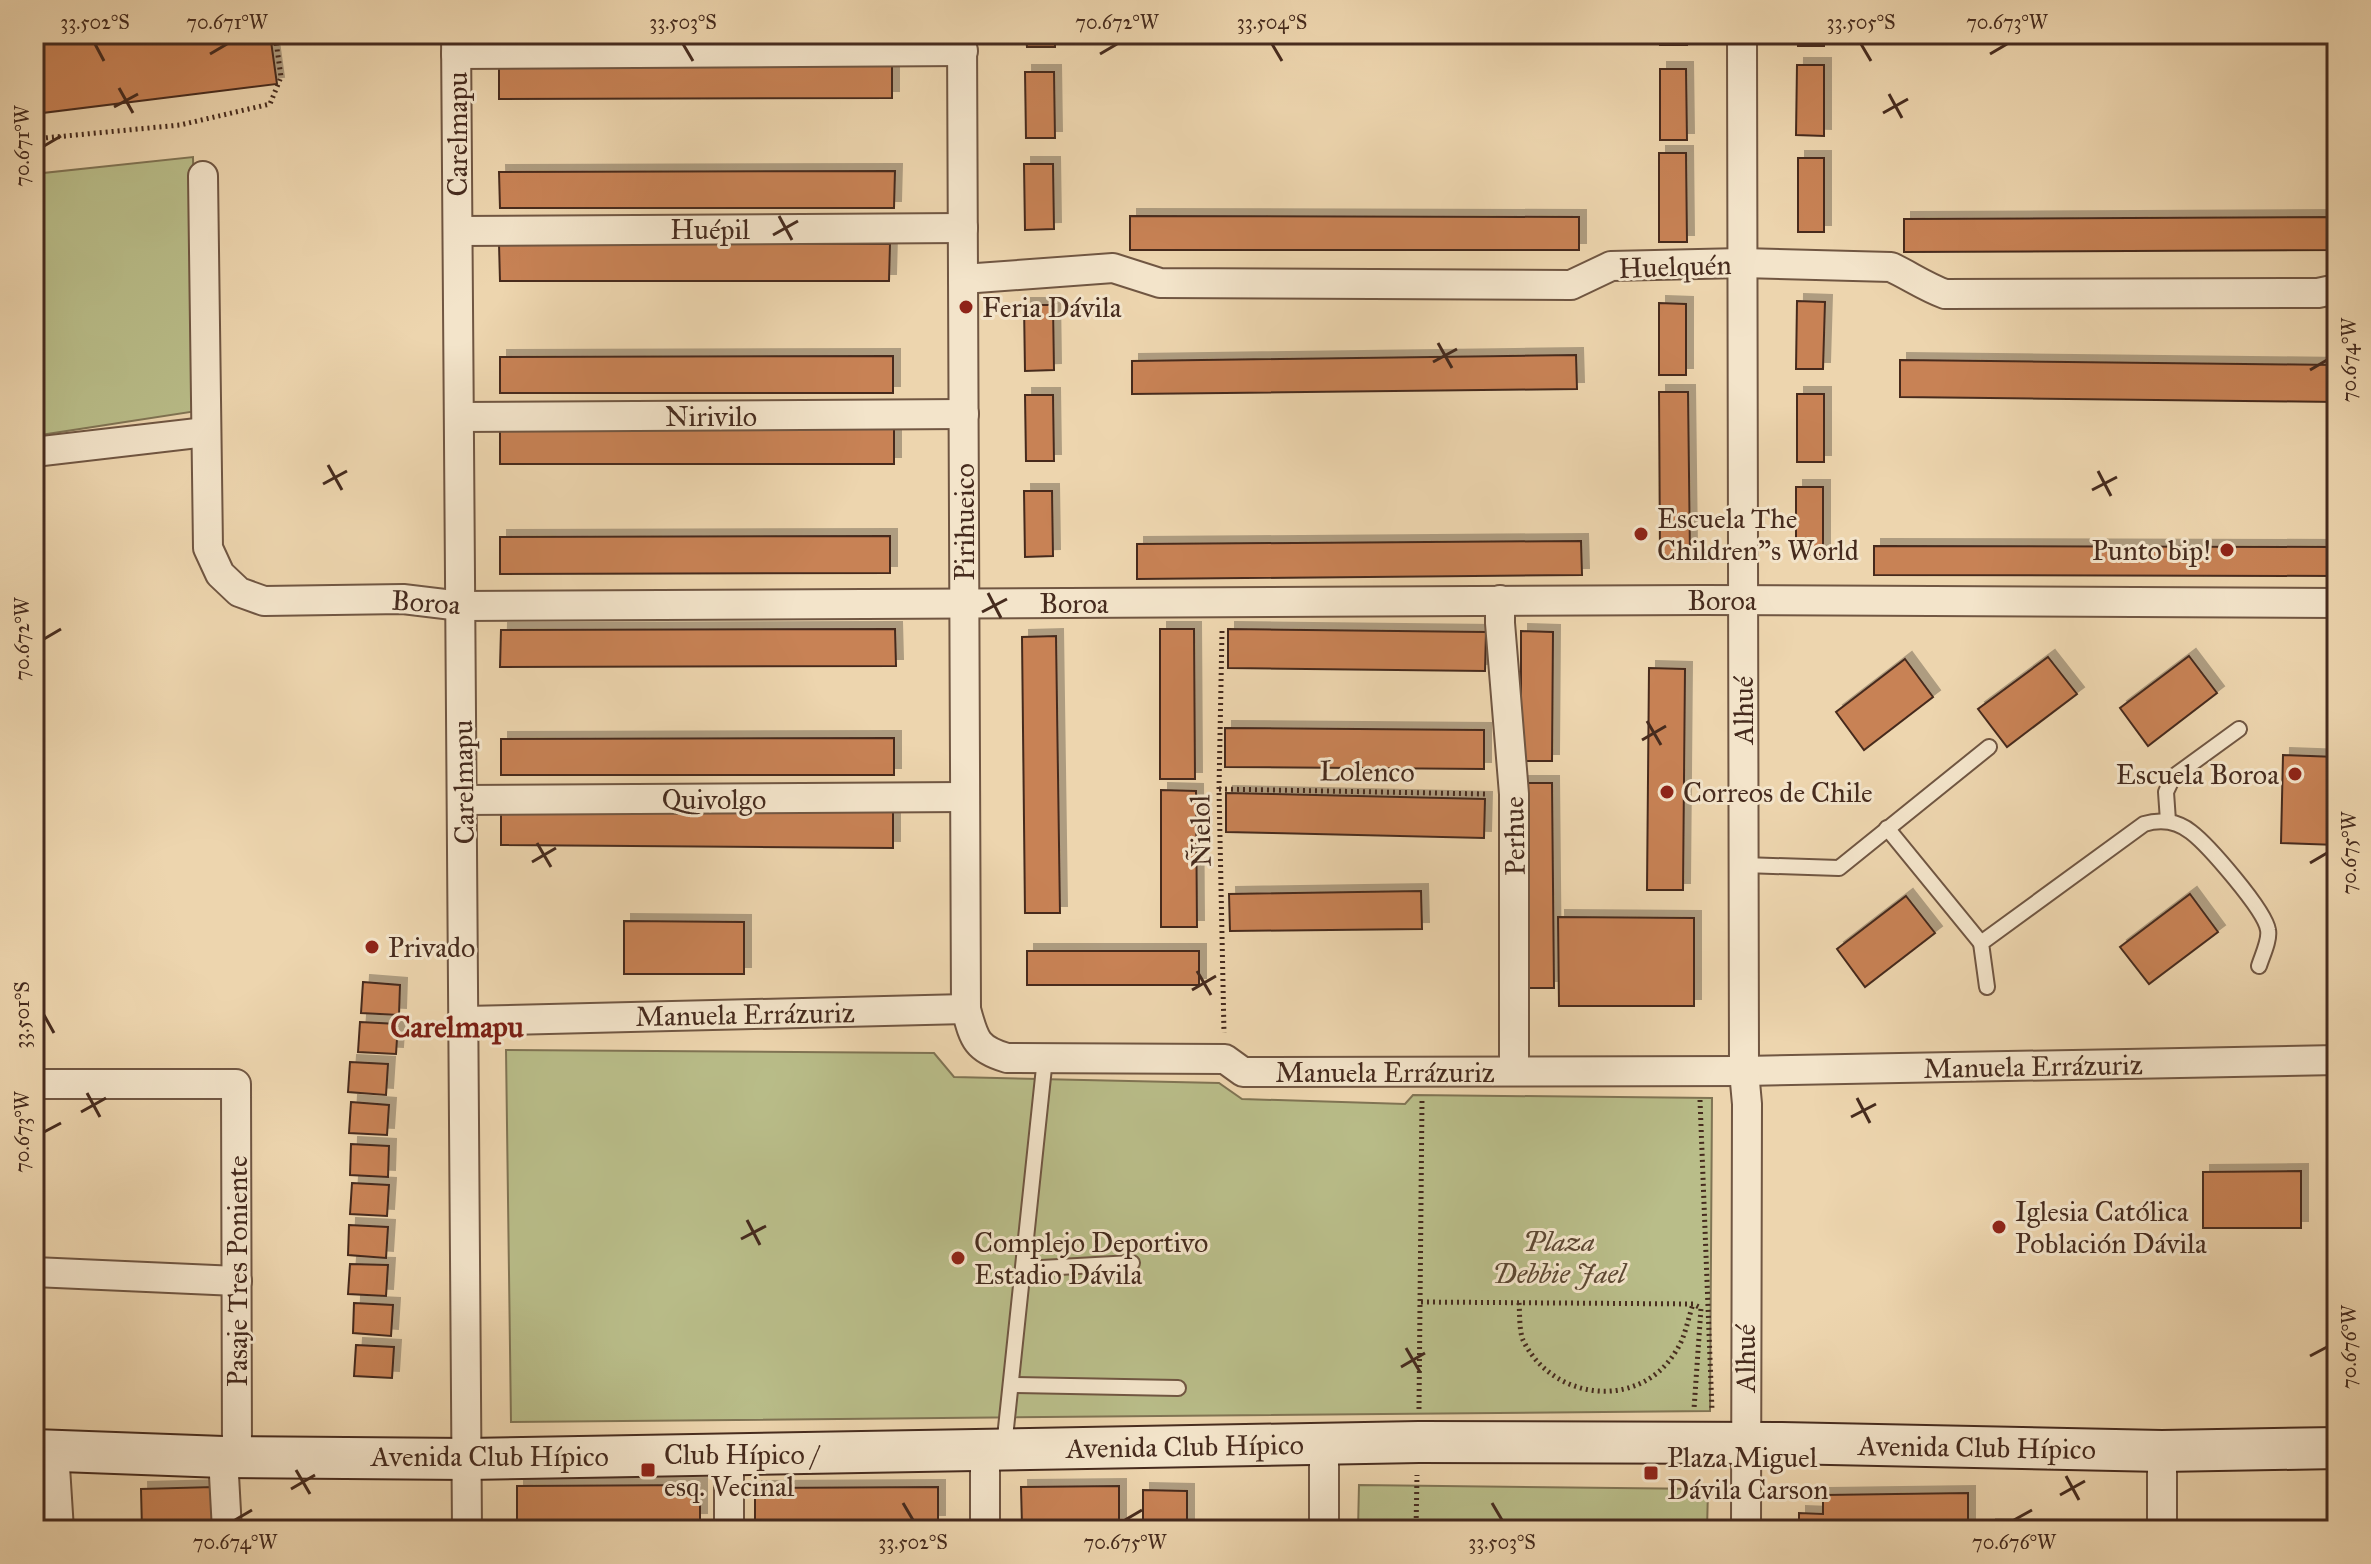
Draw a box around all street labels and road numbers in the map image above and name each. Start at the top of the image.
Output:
street label: Carelmapu [440,72,475,196]
street label: Huépil [670,212,750,247]
street label: Huelquén [1618,247,1732,286]
street label: Nirivilo [665,399,757,434]
street label: Pirihueico [947,463,982,581]
street label: Boroa [390,583,462,622]
street label: Boroa [1687,583,1757,618]
street label: Boroa [1039,586,1109,621]
street label: Alhué [1726,675,1761,745]
street label: Carelmapu [445,719,482,845]
street label: Lolenco [1319,753,1415,790]
street label: Quivolgo [662,782,766,817]
street label: Ñielol [1182,794,1219,867]
street label: Perhue [1496,796,1533,876]
street label: Manuela Errázuriz [635,995,855,1034]
street label: Manuela Errázuriz [1923,1047,2143,1086]
street label: Manuela Errázuriz [1275,1055,1495,1090]
street label: Pasaje Tres Poniente [220,1155,255,1387]
street label: Alhué [1728,1323,1763,1393]
street label: Avenida Club Hípico [1065,1427,1304,1466]
street label: Avenida Club Hípico [1857,1428,2096,1467]
street label: Avenida Club Hípico [370,1439,609,1474]

